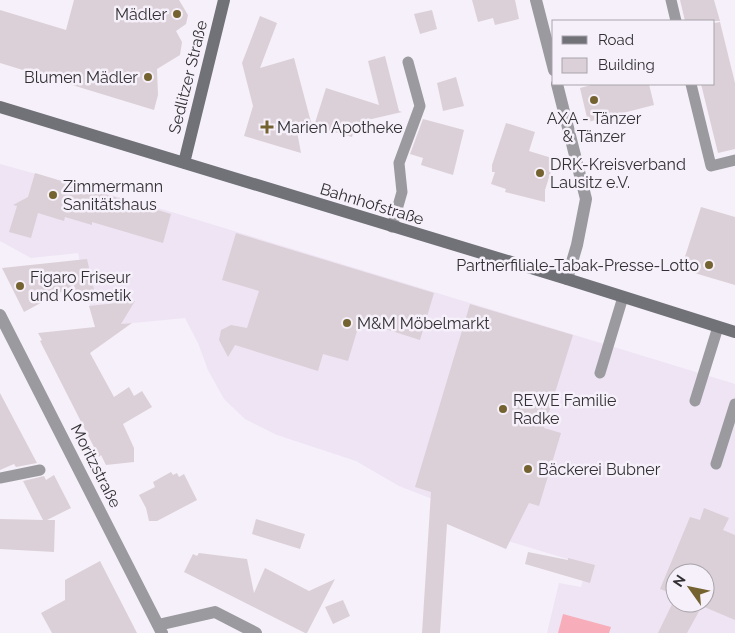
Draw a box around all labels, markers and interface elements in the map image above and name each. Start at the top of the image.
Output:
place label: Mädler [115,5,167,24]
marker: Mädler [171,8,183,20]
street label: Sedlitzer Straße [165,18,211,136]
legend [552,20,715,85]
text: Road [598,31,634,49]
text: Building [598,56,655,74]
place label: Blumen Mädler [24,68,138,87]
marker: Blumen Mädler [142,71,154,83]
marker: AXA - Tänzer & Tänzer [588,94,600,106]
place label: AXA - Tänzer & Tänzer [547,109,642,146]
place label: Marien Apotheke [277,118,403,137]
marker: Marien Apotheke [261,121,273,133]
place label: DRK-Kreisverband Lausitz e.V. [550,155,686,192]
marker: DRK-Kreisverband Lausitz e.V. [534,167,546,179]
place label: Zimmermann Sanitätshaus [63,177,163,214]
street label: Bahnhofstraße [318,179,426,229]
marker: Zimmermann Sanitätshaus [47,189,59,201]
place label: Partnerfiliale-Tabak-Presse-Lotto [456,256,699,275]
marker: Partnerfiliale-Tabak-Presse-Lotto [703,259,715,271]
place label: Figaro Friseur und Kosmetik [30,268,132,305]
marker: Figaro Friseur und Kosmetik [14,280,26,292]
place label: M&M Möbelmarkt [357,314,490,333]
marker: M&M Möbelmarkt [341,317,353,329]
place label: REWE Familie Radke [513,391,616,428]
marker: REWE Familie Radke [497,403,509,415]
street label: Moritzstraße [67,421,125,511]
place label: Bäckerei Bubner [538,460,661,479]
marker: Bäckerei Bubner [522,463,534,475]
north arrow [665,563,715,613]
text: N [669,572,689,590]

